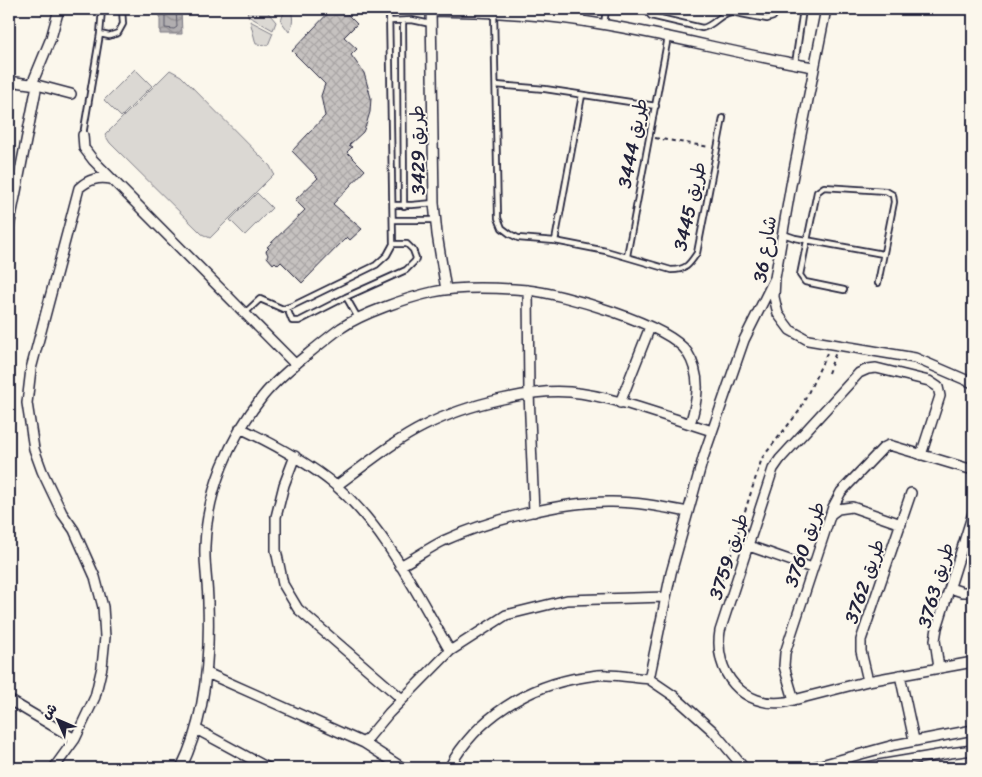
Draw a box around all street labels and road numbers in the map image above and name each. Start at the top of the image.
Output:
street label: طريق 3444 [608,95,657,191]
street label: طريق 3429 [400,105,435,195]
street label: طريق 3445 [663,158,716,254]
street label: شارع 36 [743,213,786,285]
street label: طريق 3760 [774,497,835,592]
street label: طريق 3759 [699,509,758,604]
street label: طريق 3762 [835,534,894,628]
street label: طريق 3763 [908,539,963,632]

